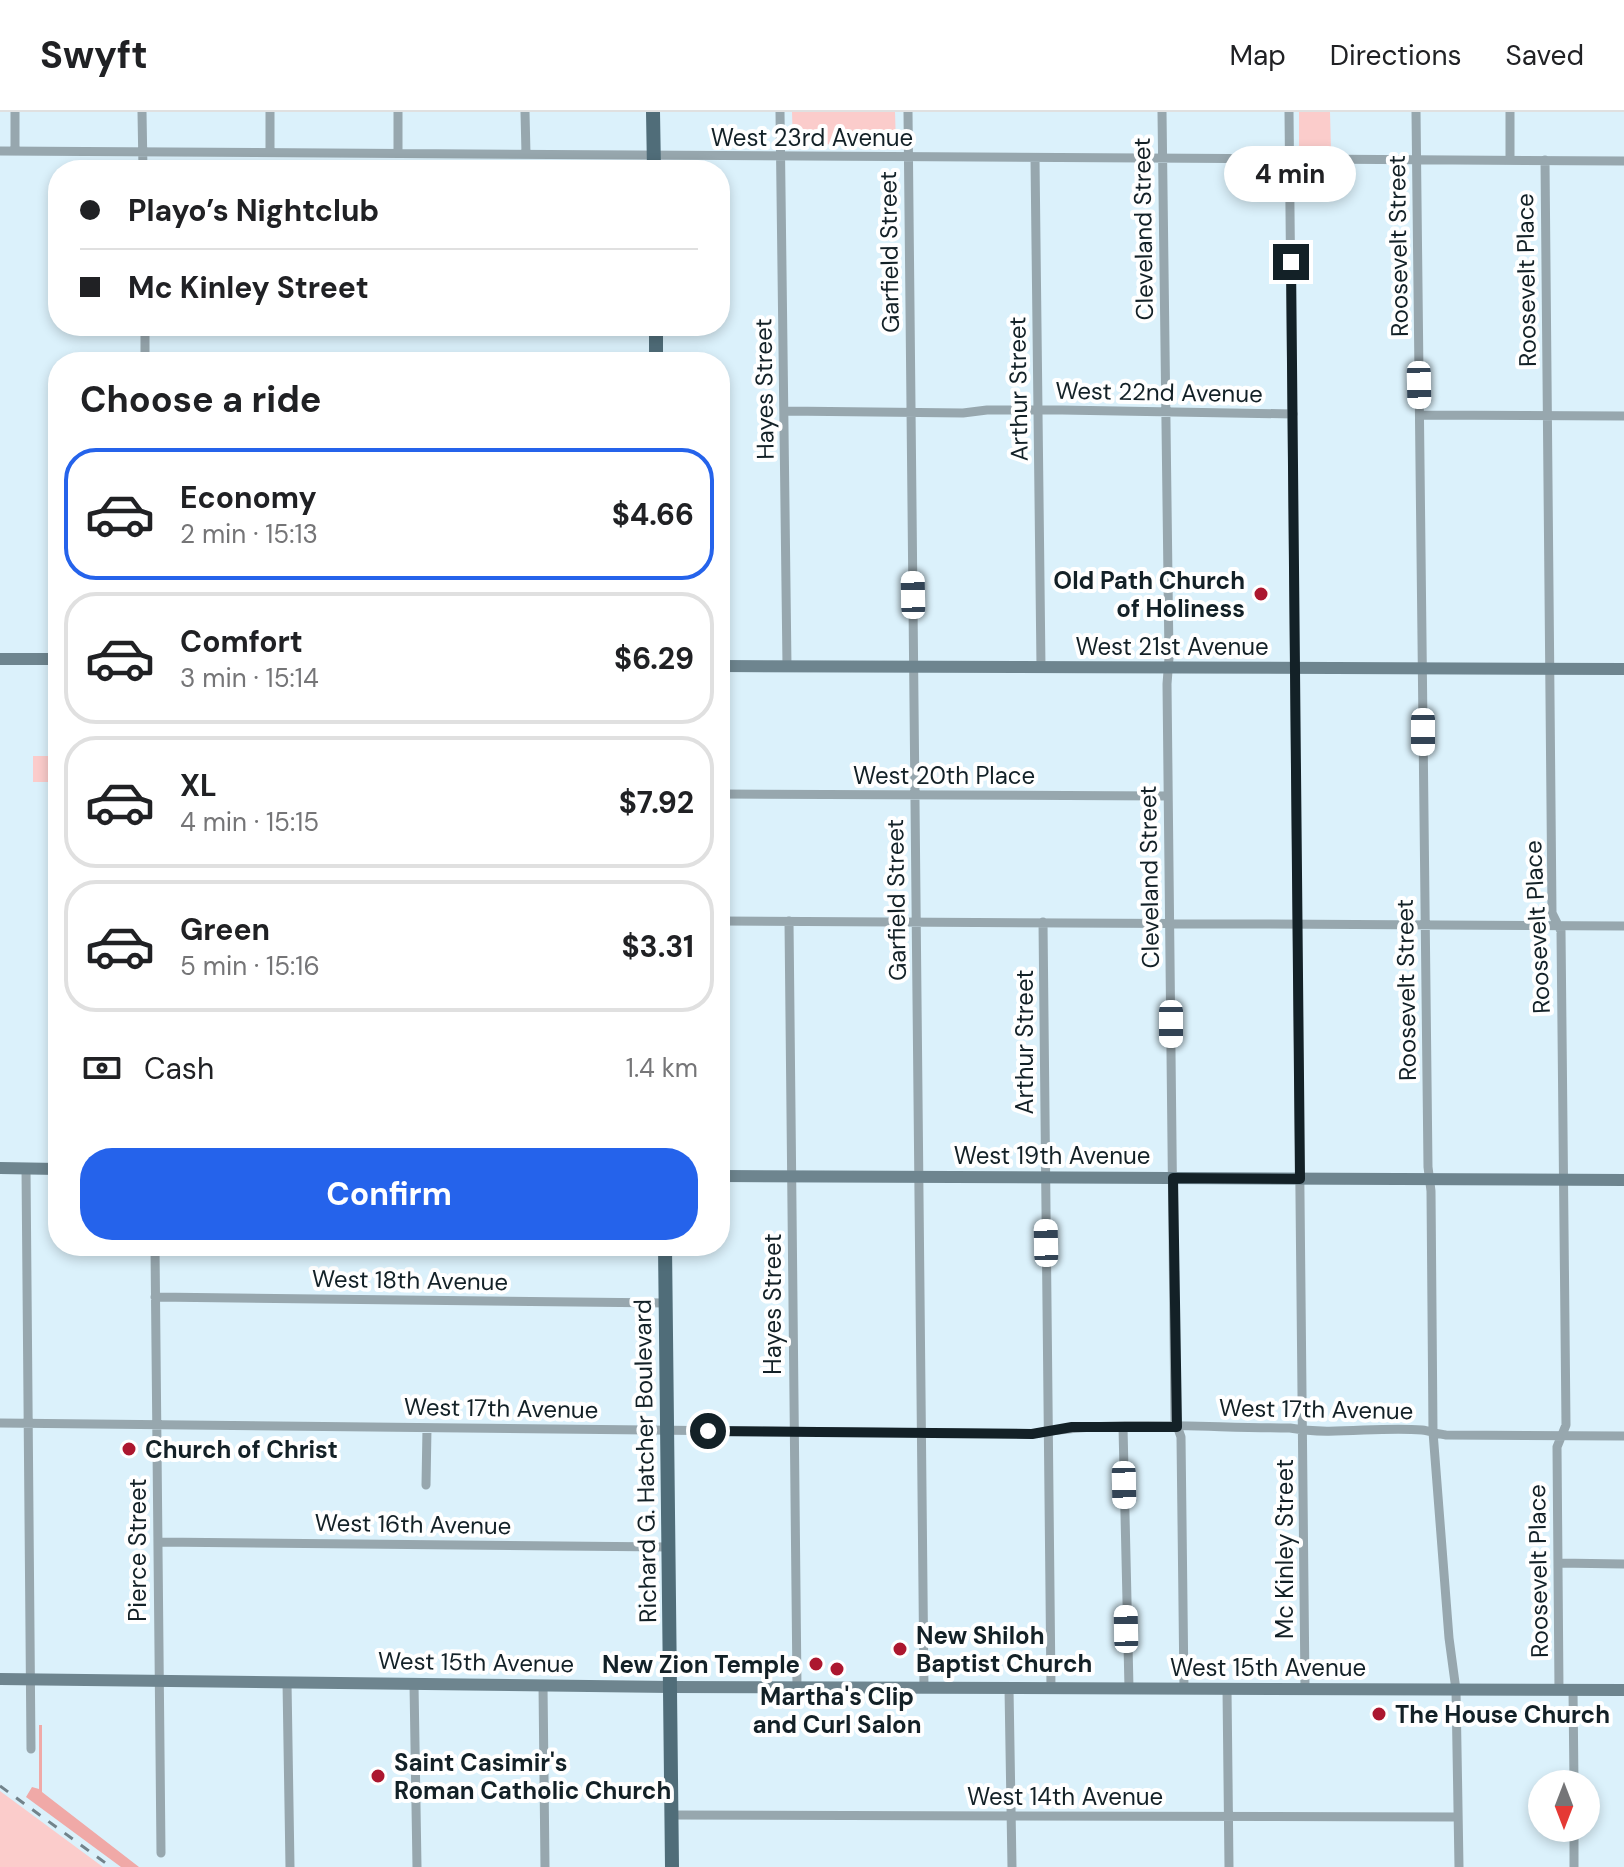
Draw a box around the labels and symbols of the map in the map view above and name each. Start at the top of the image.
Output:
street label: West 23rd Avenue [711,122,913,153]
street label: Cleveland Street [1126,137,1160,321]
callout: 4 min [1225,146,1357,202]
street label: Roosevelt Street [1381,155,1415,337]
street label: Garfield Street [872,171,906,333]
street label: Roosevelt Place [1509,193,1543,367]
route end [1273,244,1309,280]
street label: Arthur Street [1001,316,1035,462]
street label: Hayes Street [747,318,781,460]
car [1407,361,1431,409]
street label: West 22nd Avenue [1055,375,1263,409]
place label: Old Path Church of Holiness [1053,565,1245,624]
car [901,571,925,619]
marker: Old Path Church of Holiness [1252,585,1270,603]
street label: West 21st Avenue [1075,631,1269,662]
car [1411,708,1435,756]
street label: West 20th Place [853,760,1035,791]
street label: Cleveland Street [1132,785,1166,969]
street label: Garfield Street [879,819,913,981]
street label: Roosevelt Place [1517,839,1557,1015]
street label: Roosevelt Street [1389,899,1423,1081]
street label: Arthur Street [1009,969,1040,1115]
car [1159,1000,1183,1048]
street label: West 19th Avenue [954,1140,1150,1171]
car [1034,1219,1058,1267]
street label: Hayes Street [757,1233,788,1375]
street label: West 18th Avenue [312,1263,508,1297]
street label: Richard G. Hatcher Boulevard [627,1299,663,1623]
street label: West 17th Avenue [404,1391,598,1425]
street label: West 17th Avenue [1219,1392,1413,1426]
route start [690,1413,726,1449]
place label: Church of Christ [145,1434,338,1465]
marker: Church of Christ [120,1440,138,1458]
street label: Mc Kinley Street [1269,1459,1300,1639]
car [1112,1461,1136,1509]
street label: Pierce Street [122,1478,153,1622]
street label: Roosevelt Place [1521,1484,1555,1658]
street label: West 16th Avenue [314,1507,512,1541]
car [1114,1605,1138,1653]
place label: New Shiloh Baptist Church [916,1620,1092,1679]
marker: New Shiloh Baptist Church [891,1640,909,1658]
street label: West 15th Avenue [378,1645,574,1679]
place label: New Zion Temple [602,1649,800,1680]
street label: West 15th Avenue [1170,1652,1366,1683]
marker: New Zion Temple [807,1655,825,1673]
marker: Martha's Clip and Curl Salon [828,1660,846,1678]
place label: Martha's Clip and Curl Salon [752,1681,922,1740]
place label: The House Church [1395,1699,1610,1730]
marker: The House Church [1370,1705,1388,1723]
place label: Saint Casimir's Roman Catholic Church [394,1747,671,1806]
marker: Saint Casimir's Roman Catholic Church [369,1767,387,1785]
north arrow [1528,1770,1600,1842]
street label: West 14th Avenue [967,1781,1163,1812]

